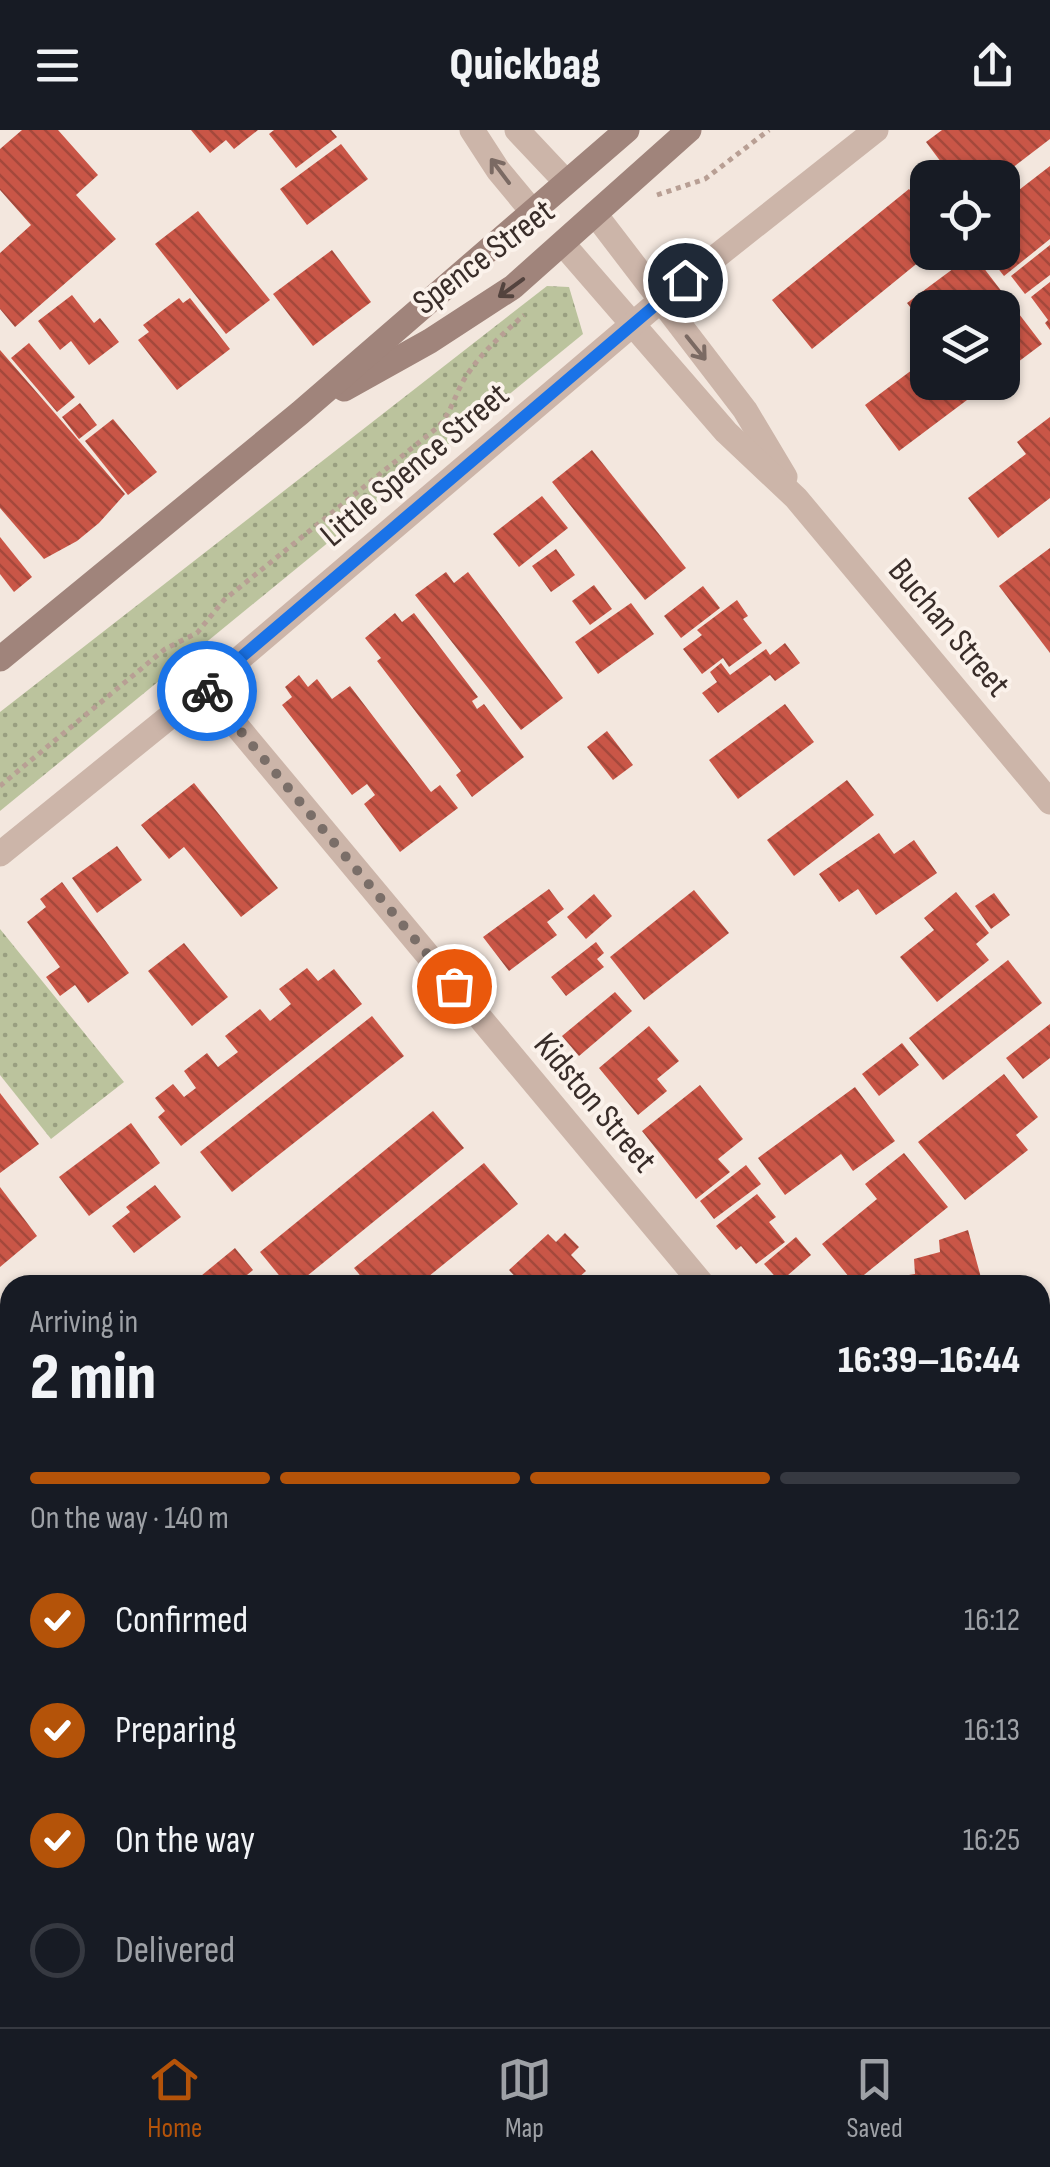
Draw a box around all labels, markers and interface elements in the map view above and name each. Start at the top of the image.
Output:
icon: menu [30,38,85,93]
text: Quickbag [450,38,600,93]
icon: share [965,38,1020,93]
one-way arrow [490,158,511,185]
map controls [910,160,1020,400]
button: locate [910,160,1020,270]
street label: Spence Street [405,190,563,324]
pin [643,238,728,323]
icon: home [658,253,713,308]
one-way arrow [498,277,525,298]
button: layers [910,290,1020,400]
one-way arrow [685,334,707,360]
street label: Little Spence Street [312,374,518,556]
street label: Buchan Street [879,550,1019,706]
courier [157,641,257,741]
icon: bike [180,664,235,719]
pin [412,944,497,1029]
icon: bag [427,959,482,1014]
street label: Kidston Street [524,1024,666,1181]
text: Arriving in [30,1303,138,1342]
text: 16:39–16:44 [838,1338,1020,1383]
text: 2 min [30,1340,156,1418]
text: On the way · 140 m [30,1499,229,1538]
icon: check [30,1593,85,1648]
text: Confirmed [115,1598,248,1643]
text: 16:12 [964,1601,1020,1640]
icon: check [30,1703,85,1758]
text: Preparing [115,1708,236,1753]
text: 16:13 [964,1711,1020,1750]
icon: check [30,1813,85,1868]
text: On the way [115,1818,255,1863]
text: 16:25 [963,1821,1020,1860]
text: Delivered [115,1928,235,1973]
tab: Home [147,2052,202,2145]
tab: Map [497,2052,552,2145]
tab: Saved [847,2052,903,2145]

